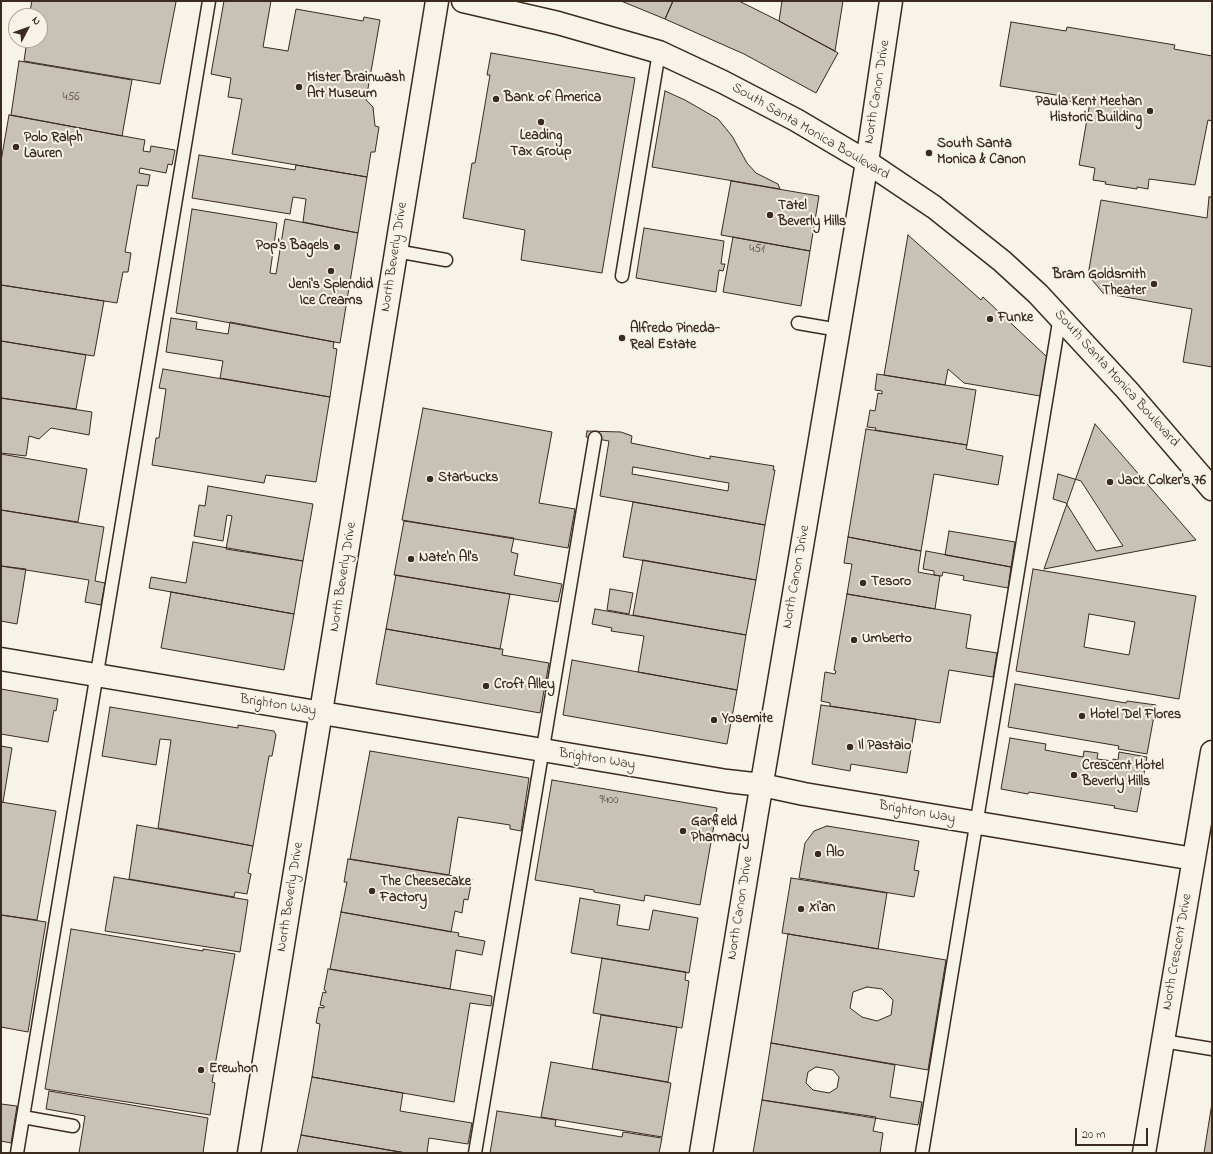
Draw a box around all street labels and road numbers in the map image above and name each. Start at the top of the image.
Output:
street label: North Canon Drive [861,39,895,145]
street label: South Santa Monica Boulevard [728,80,892,184]
street label: North Beverly Drive [378,201,412,313]
street label: South Santa Monica Boulevard [1050,307,1182,451]
street label: North Beverly Drive [327,521,361,633]
street label: North Canon Drive [780,524,814,630]
street label: Brighton Way [239,692,317,720]
street label: Brighton Way [558,746,636,774]
street label: Brighton Way [878,798,956,828]
street label: North Beverly Drive [274,841,308,953]
street label: North Canon Drive [724,855,758,961]
street label: North Crescent Drive [1159,892,1197,1012]

